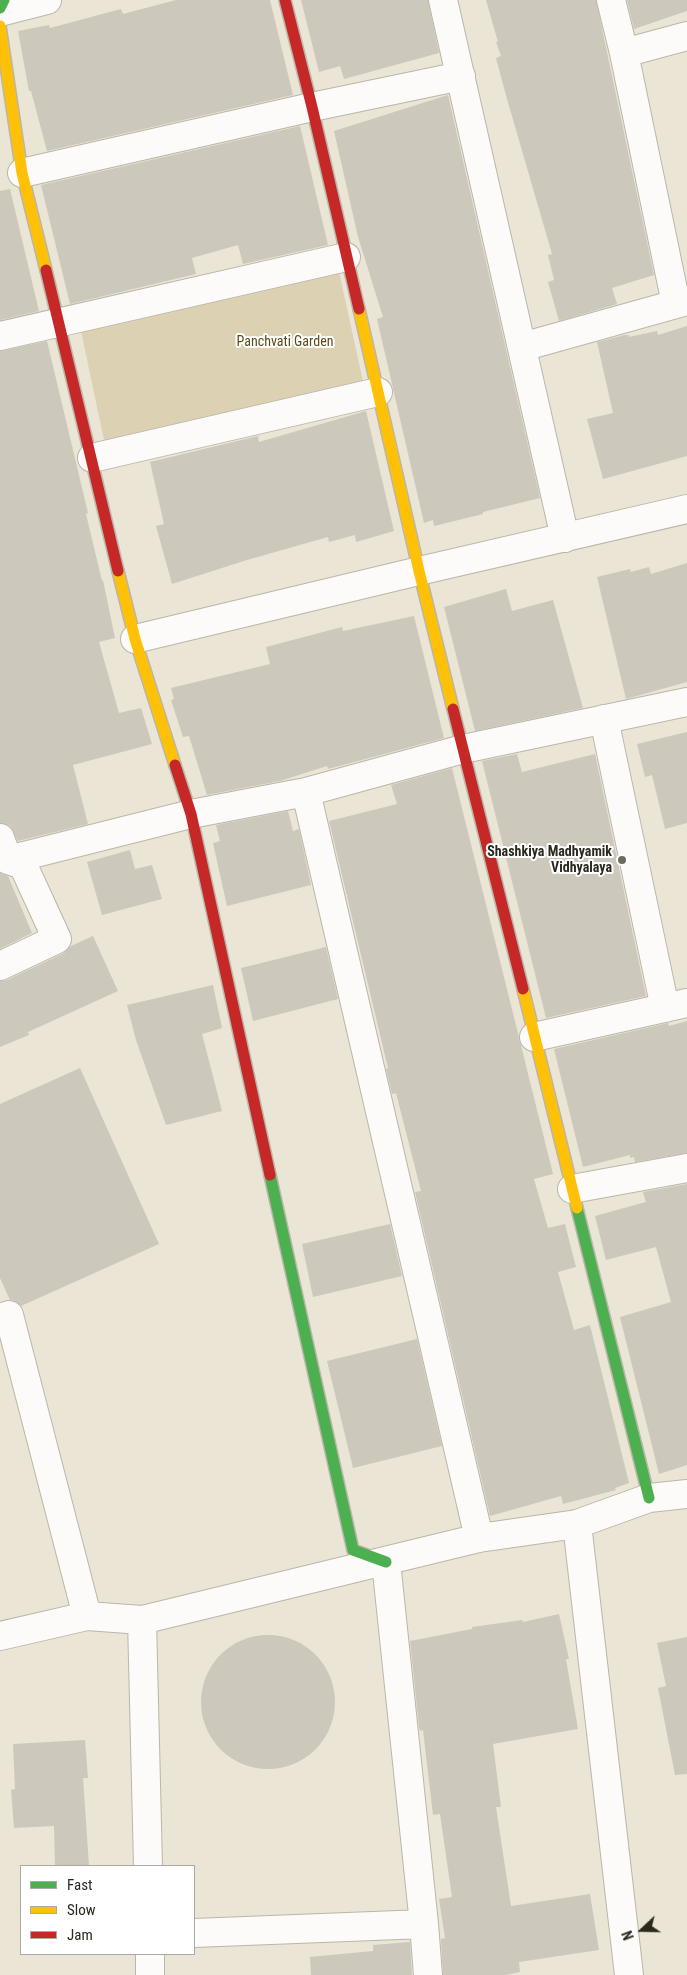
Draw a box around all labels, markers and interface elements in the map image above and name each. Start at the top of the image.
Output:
park label: Panchvati Garden [237,334,333,350]
place label: Shashkiya Madhyamik Vidhyalaya [487,844,612,876]
marker: Shashkiya Madhyamik Vidhyalaya [616,854,628,866]
legend [20,1865,195,1955]
text: Fast [67,1876,92,1894]
text: Slow [67,1901,96,1919]
north arrow [617,1905,667,1955]
text: Jam [67,1926,93,1944]
text: N [619,1929,637,1942]

